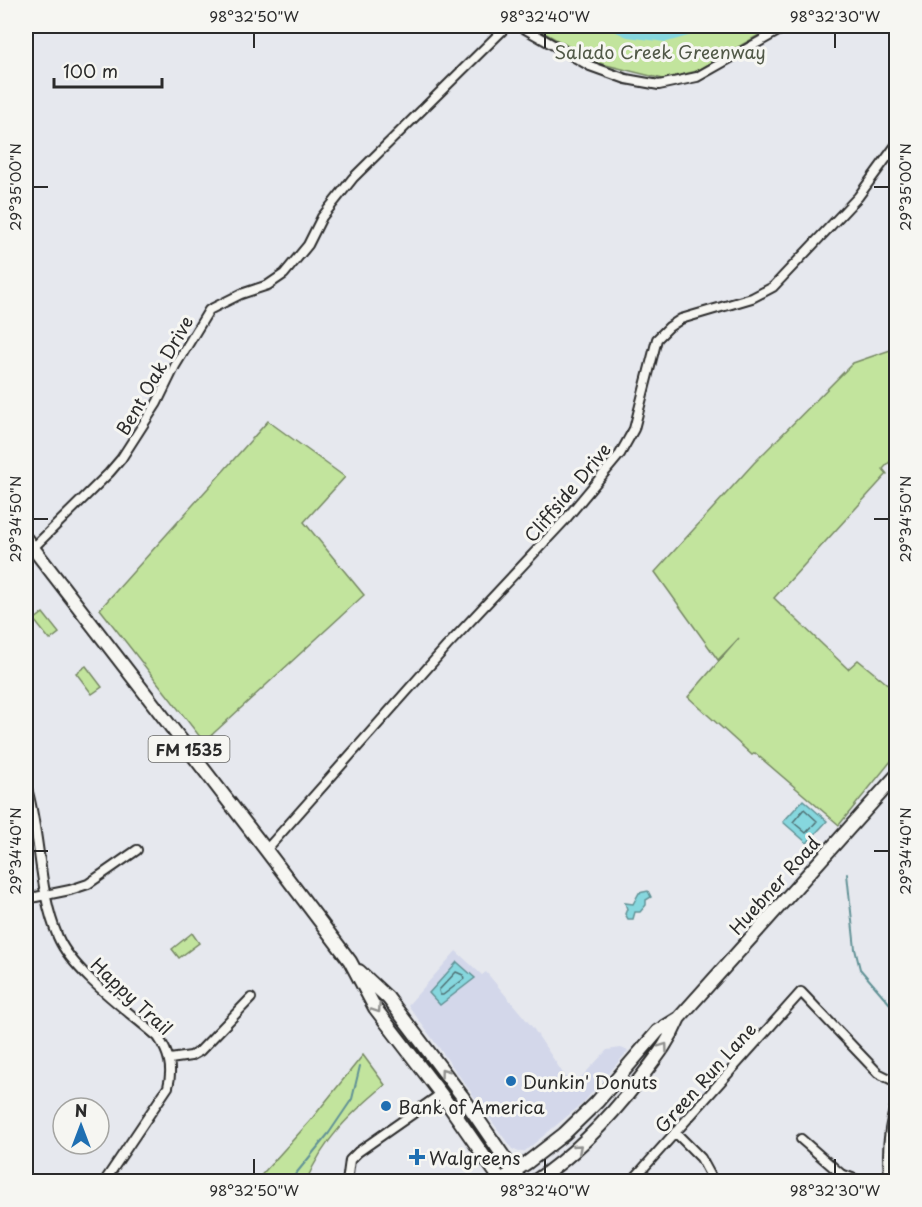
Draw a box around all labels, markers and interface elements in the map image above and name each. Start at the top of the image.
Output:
text: 98°32'50"W [209,4,299,27]
text: 98°32'40"W [500,4,591,27]
text: 98°32'30"W [790,4,881,27]
park label: Salado Creek Greenway [554,38,766,65]
scale bar [54,51,162,89]
text: 100 m [63,57,118,84]
text: 29°35'00"N [3,143,26,231]
text: 29°35'00"N [893,143,916,231]
street label: Bent Oak Drive [109,310,199,440]
street label: Cliffside Drive [517,436,617,548]
text: 29°34'50"N [3,475,26,563]
text: 29°34'50"N [893,475,916,563]
road number: FM 1535 [148,736,230,762]
text: 29°34'40"N [3,807,26,895]
text: 29°34'40"N [893,807,916,895]
street label: Huebner Road [722,830,826,940]
street label: Happy Trail [85,951,179,1041]
one-way arrow [370,1002,381,1013]
street label: Green Run Lane [648,1016,762,1138]
one-way arrow [657,1042,668,1053]
one-way arrow [440,1067,451,1078]
place label: Dunkin' Donuts [523,1068,657,1095]
marker: Dunkin' Donuts [504,1074,518,1088]
place label: Bank of America [398,1093,545,1120]
north arrow [51,1096,111,1156]
text: N [75,1098,87,1122]
marker: Bank of America [379,1099,393,1113]
place label: Walgreens [429,1144,520,1171]
one-way arrow [571,1144,582,1155]
marker: Walgreens [410,1150,424,1164]
text: 98°32'50"W [209,1178,299,1201]
text: 98°32'40"W [500,1178,591,1201]
text: 98°32'30"W [790,1178,881,1201]

